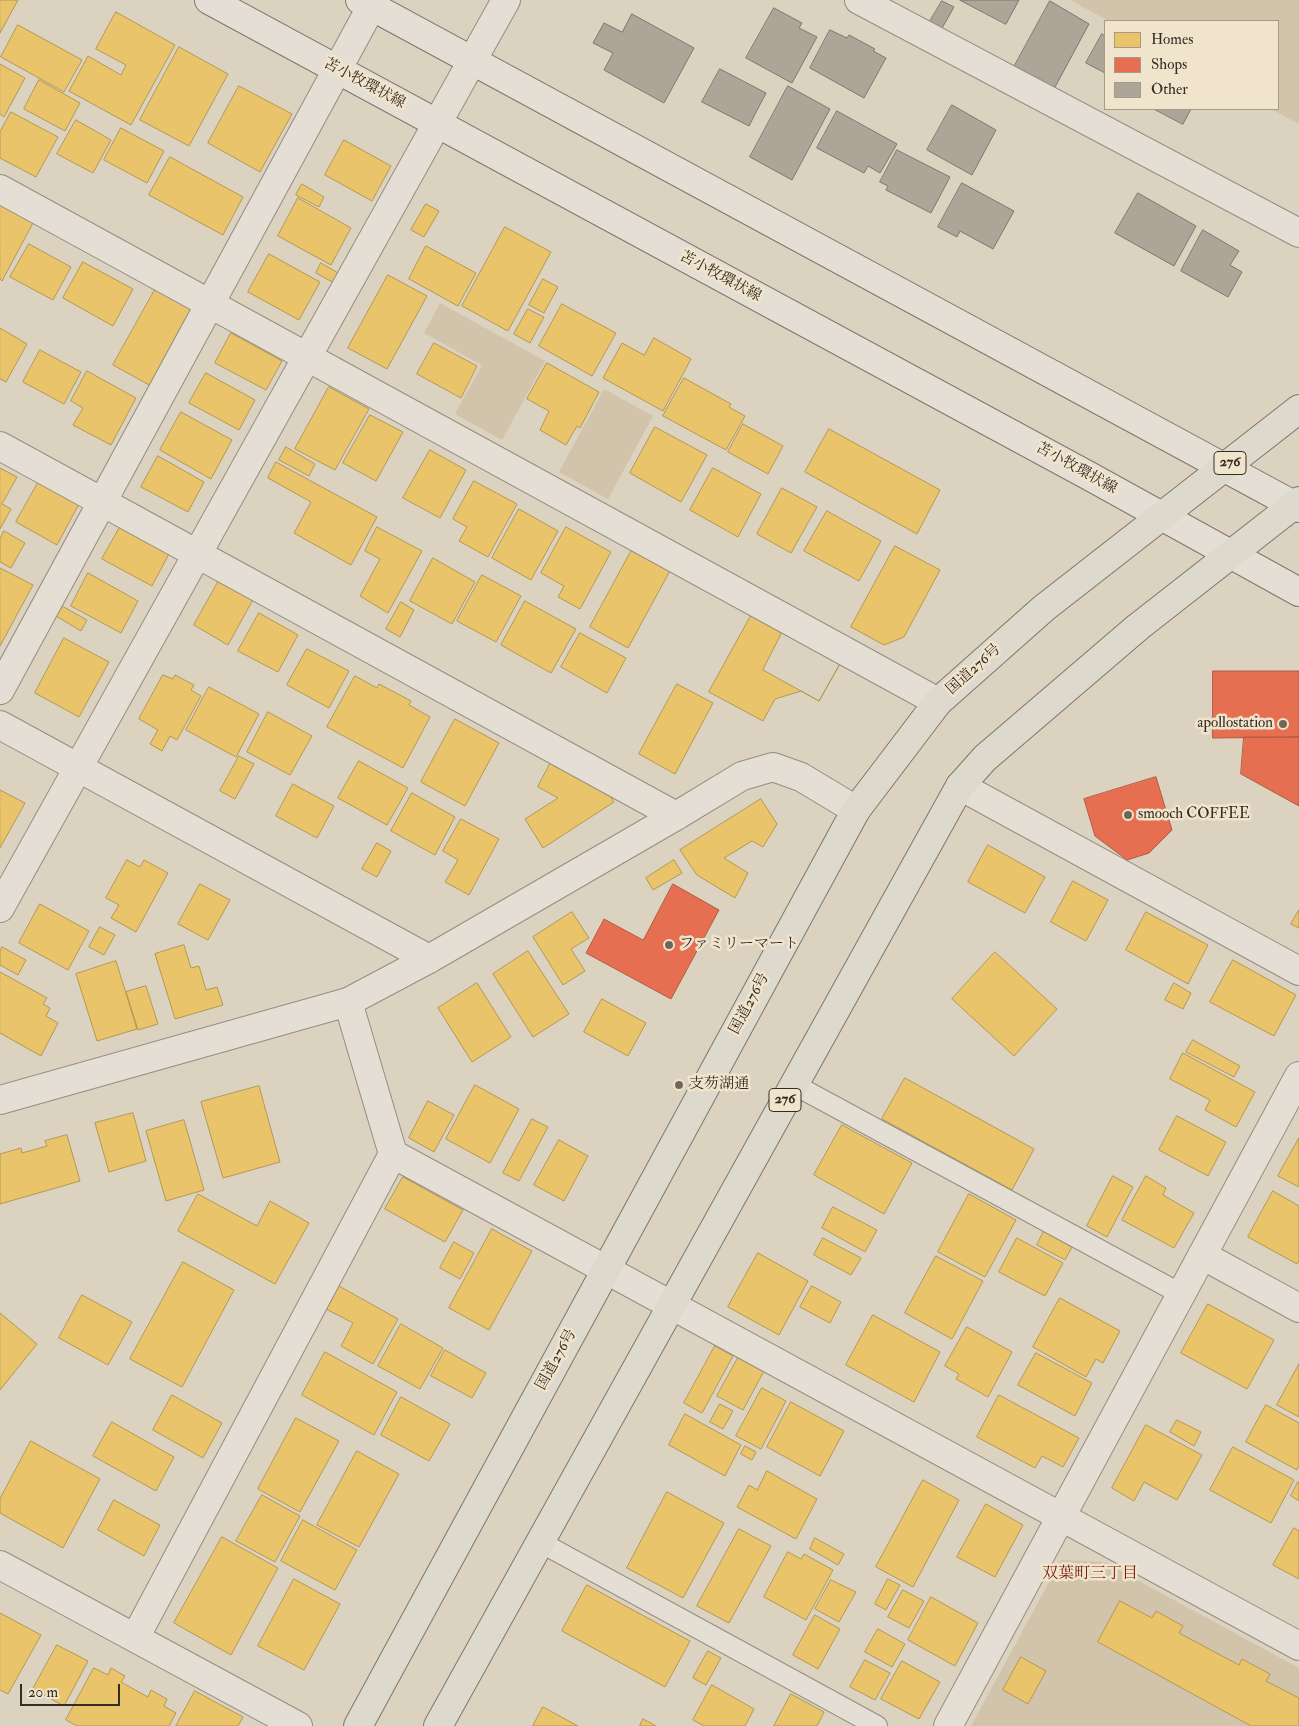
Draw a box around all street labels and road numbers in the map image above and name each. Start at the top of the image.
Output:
street label: 苫小牧環状線 [320,55,408,113]
street label: 苫小牧環状線 [676,248,764,306]
street label: 苫小牧環状線 [1032,439,1120,499]
road number: 276 [1214,452,1246,474]
street label: 国道276号 [943,641,1005,699]
street label: 国道276号 [726,970,774,1038]
road number: 276 [769,1088,801,1112]
street label: 国道276号 [533,1326,581,1394]

